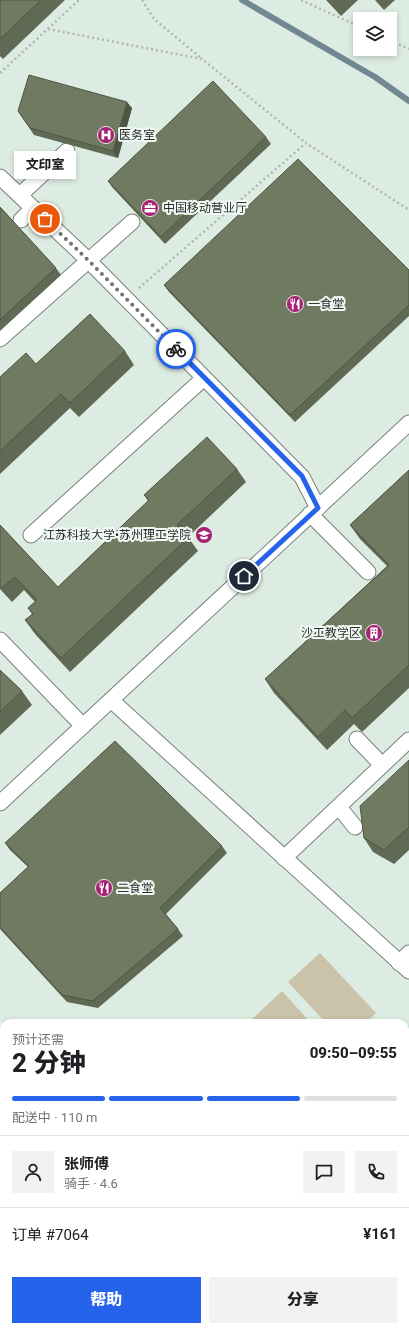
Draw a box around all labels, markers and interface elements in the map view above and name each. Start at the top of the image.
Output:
map controls [353,12,397,56]
button: layers [353,12,397,56]
hospital icon: 医务室 [96,125,116,145]
place label: 医务室 [119,128,155,142]
callout: 文印室 [14,151,76,179]
text: 文印室 [25,157,65,172]
office icon: 中国移动营业厅 [140,198,160,218]
place label: 中国移动营业厅 [163,201,247,215]
pin [28,202,62,236]
icon: bag [34,208,56,230]
restaurant icon: 一食堂 [285,294,305,314]
place label: 一食堂 [308,297,344,311]
courier [156,329,196,369]
icon: bike [165,338,187,360]
school or university icon: 江苏科技大学•苏州理工学院 [194,525,214,545]
place label: 江苏科技大学•苏州理工学院 [43,528,191,542]
pin [227,559,261,593]
icon: home [233,565,255,587]
building icon: 沙工教学区 [364,623,384,643]
place label: 沙工教学区 [301,626,361,640]
restaurant icon: 二食堂 [94,878,114,898]
place label: 二食堂 [117,881,153,895]
text: 预计还需 [12,1032,64,1047]
text: 09:50–09:55 [310,1044,397,1062]
text: 2 分钟 [12,1048,85,1078]
text: 配送中 · 110 m [12,1110,97,1125]
button: person [12,1151,54,1193]
button: chat [303,1151,345,1193]
button: phone [355,1151,397,1193]
text: 张师傅 [64,1155,109,1173]
text: 骑手 · 4.6 [64,1176,118,1191]
text: ¥161 [363,1225,397,1243]
text: 订单 #7064 [12,1226,89,1244]
button: 帮助 [12,1277,201,1323]
button: 分享 [209,1277,397,1323]

